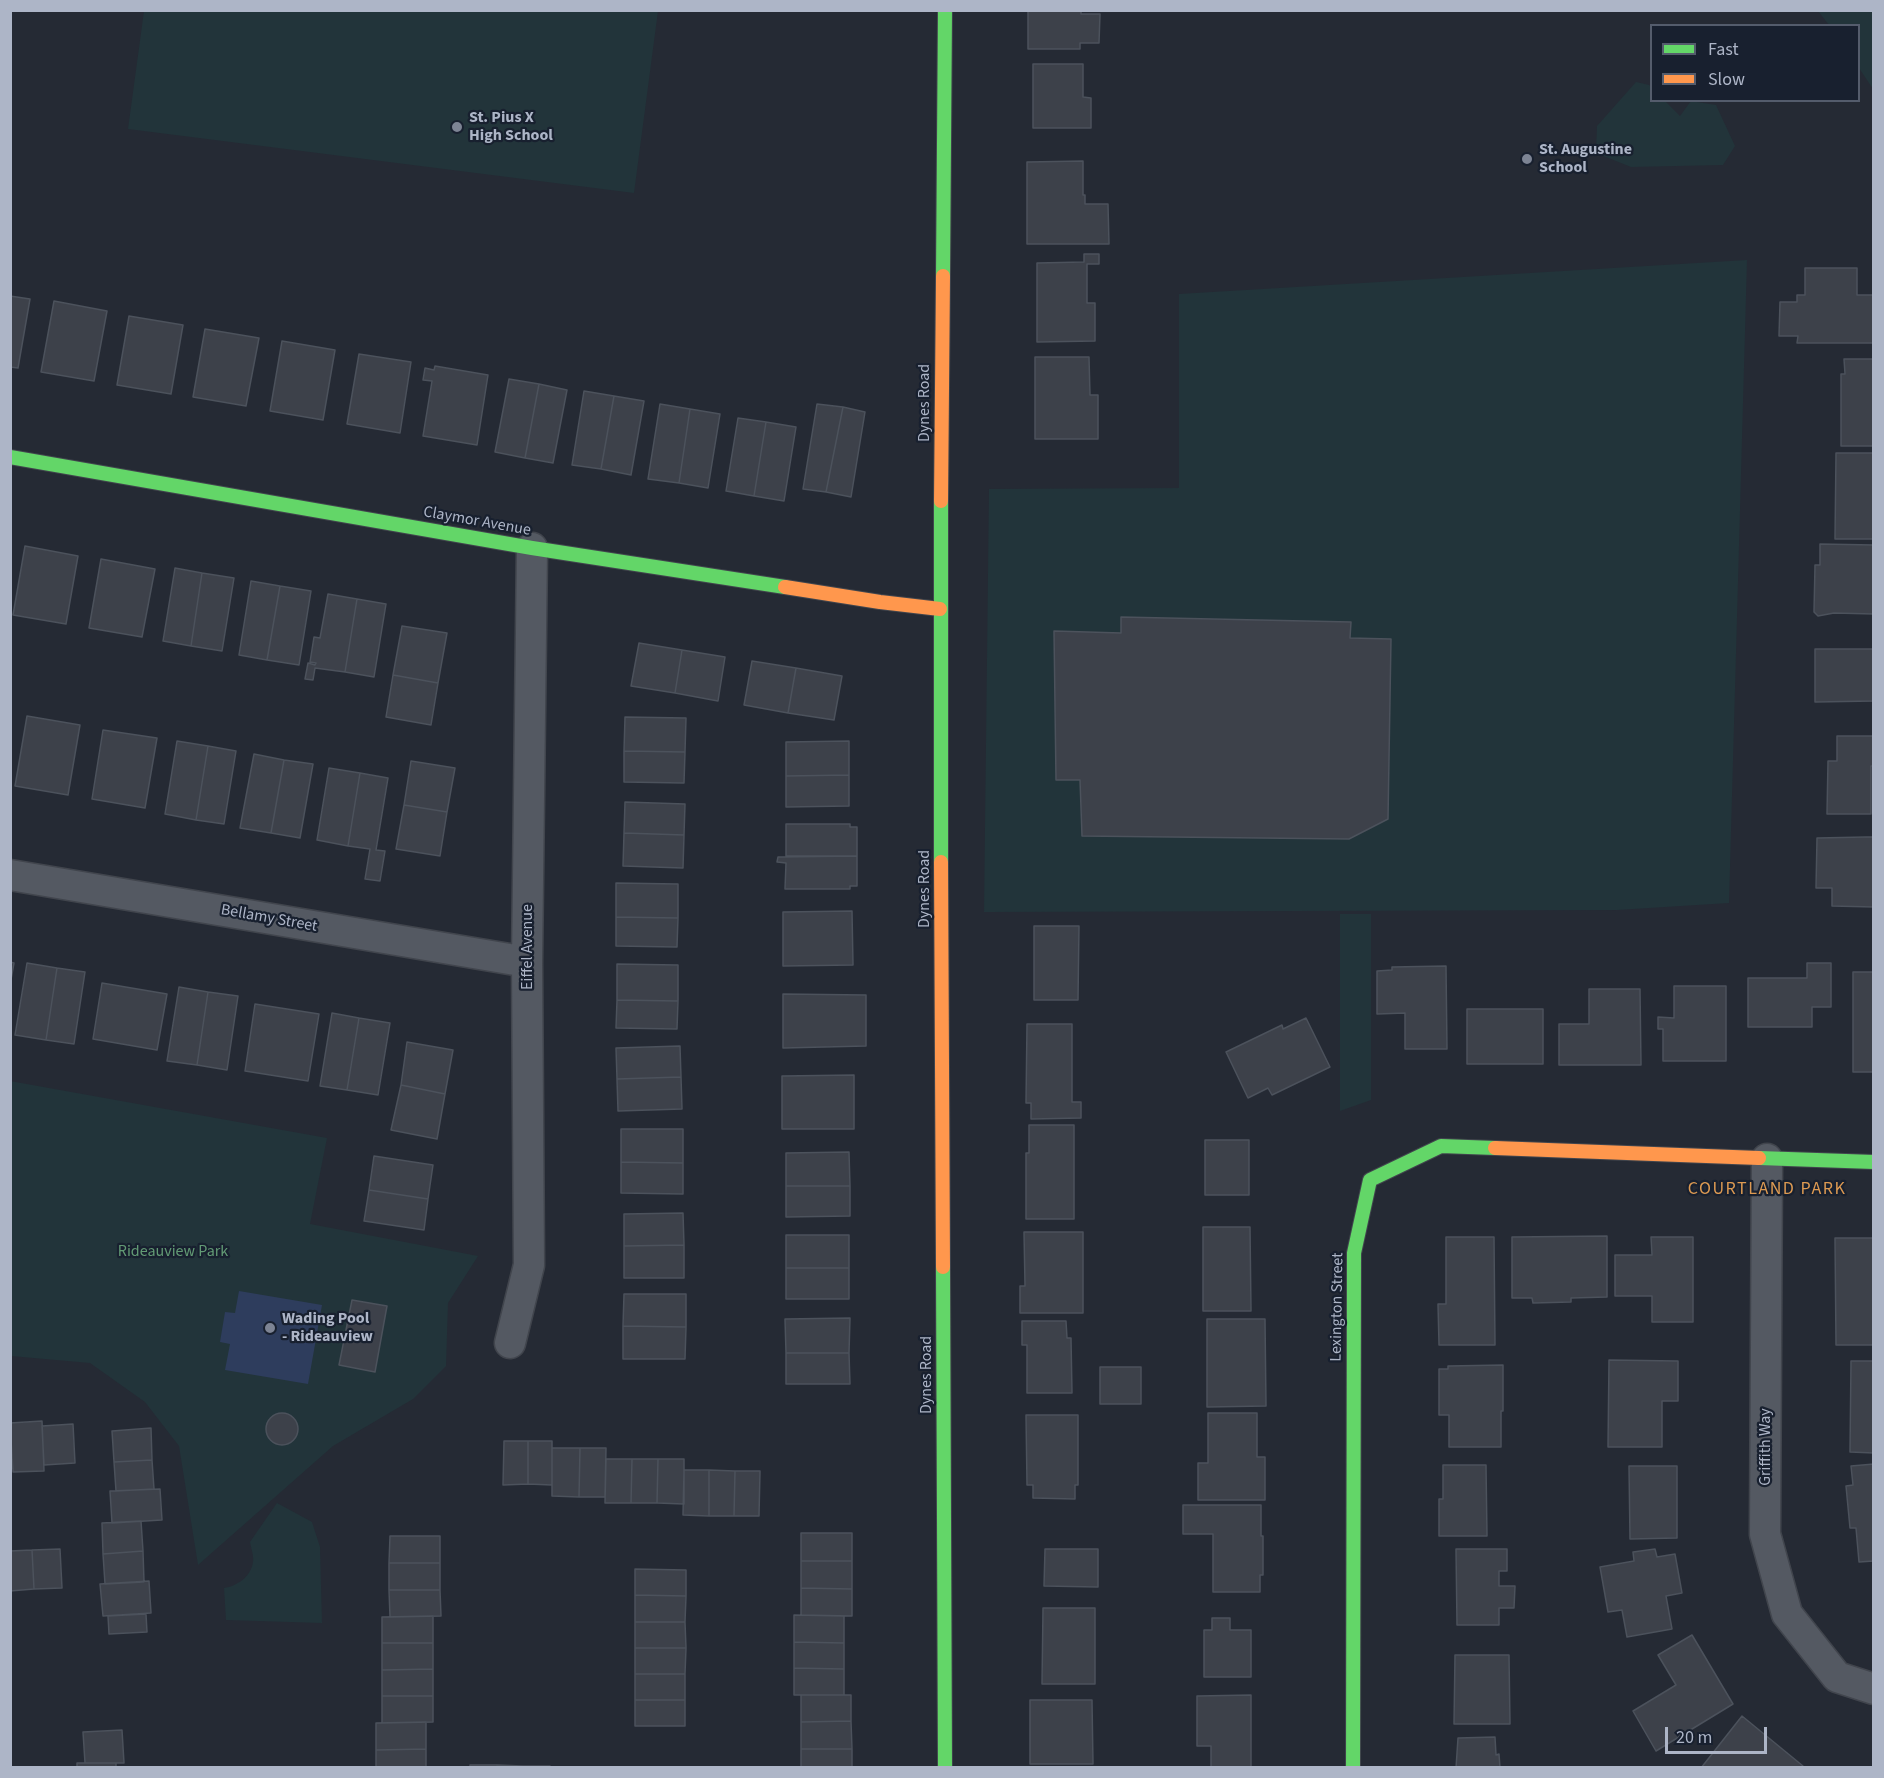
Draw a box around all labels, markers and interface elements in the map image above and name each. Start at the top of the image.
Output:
legend [1650,24,1860,102]
text: Fast [1708,37,1739,62]
text: Slow [1708,67,1745,92]
place label: St. Pius X High School [469,108,553,146]
marker: St. Pius X High School [450,120,464,134]
place label: St. Augustine School [1539,140,1632,178]
marker: St. Augustine School [1520,152,1534,166]
street label: Dynes Road [915,364,935,442]
street label: Claymor Avenue [422,503,532,541]
street label: Dynes Road [915,850,935,928]
street label: Bellamy Street [219,901,319,937]
street label: Eiffel Avenue [518,904,538,990]
district label: COURTLAND PARK [1688,1179,1846,1201]
park label: Rideauview Park [118,1242,228,1262]
street label: Lexington Street [1327,1252,1349,1362]
place label: Wading Pool - Rideauview [282,1309,373,1347]
marker: Wading Pool - Rideauview [263,1321,277,1335]
street label: Dynes Road [917,1336,937,1414]
street label: Griffith Way [1756,1408,1776,1486]
scale bar [1668,1715,1770,1753]
text: 20 m [1676,1725,1712,1750]

